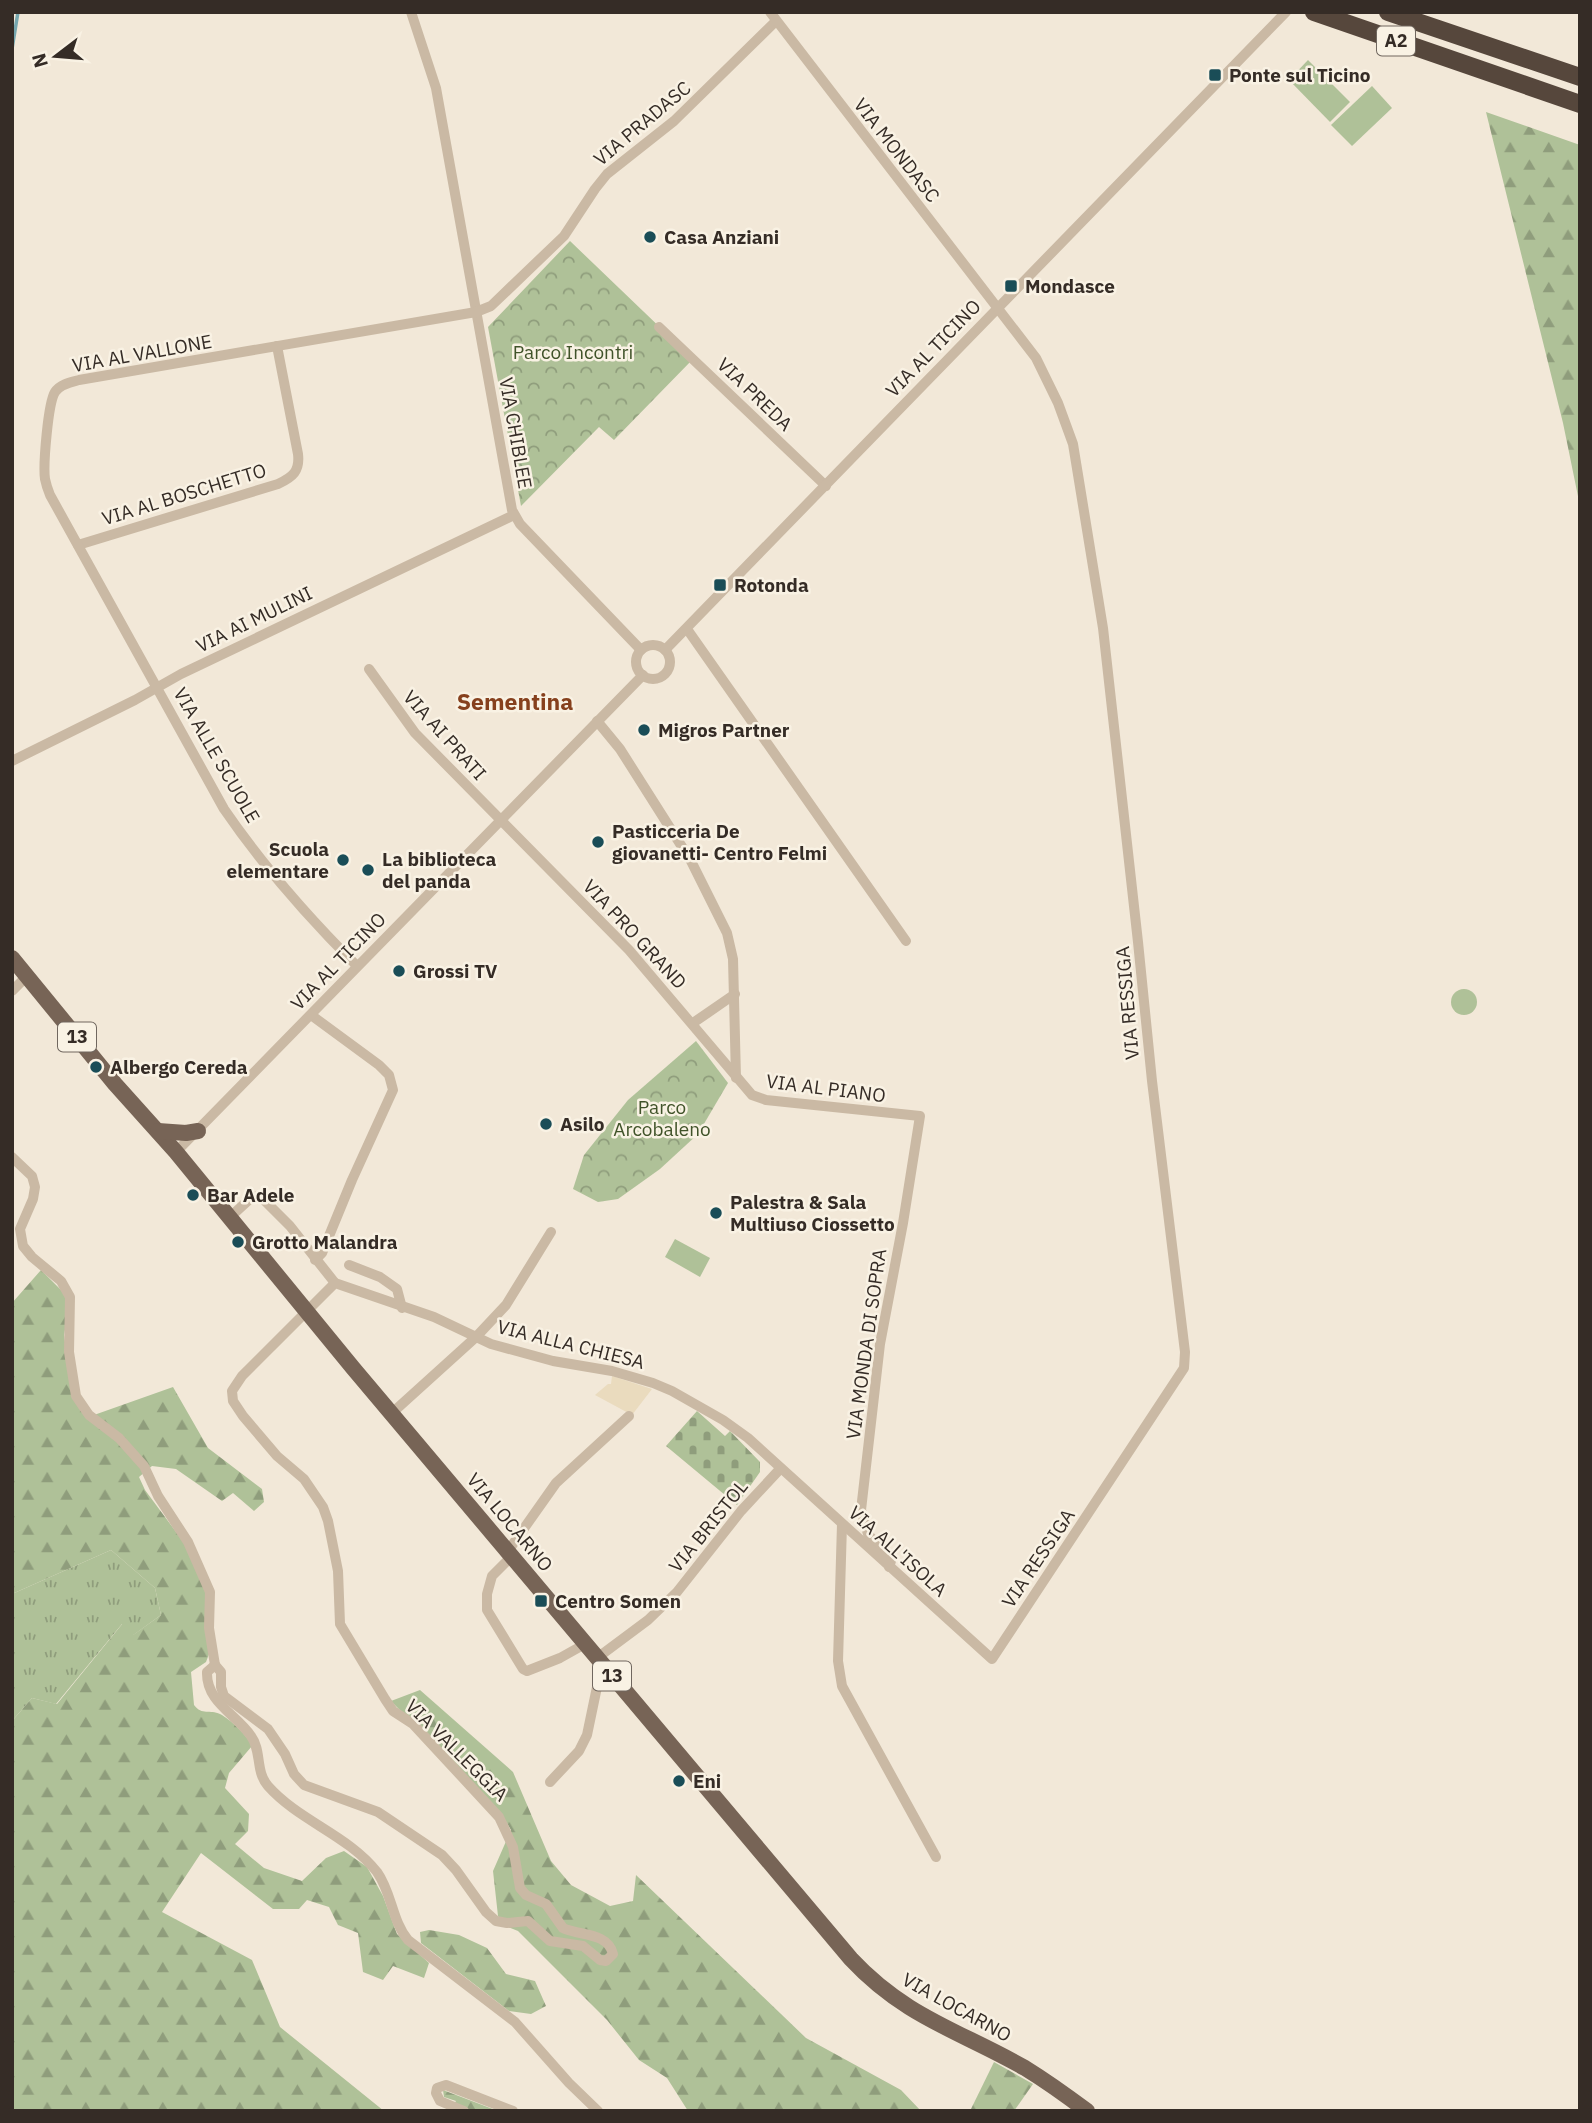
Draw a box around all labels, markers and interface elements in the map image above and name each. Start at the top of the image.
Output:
north arrow [21,21,91,91]
road number: A2 [1377,26,1415,56]
text: N [26,51,53,71]
place label: Ponte sul Ticino [1229,63,1371,87]
marker: Ponte sul Ticino [1207,67,1223,83]
street label: VIA PRADASC [589,75,696,171]
street label: VIA MONDASC [849,93,945,207]
place label: Casa Anziani [664,225,779,249]
marker: Casa Anziani [642,229,658,245]
place label: Mondasce [1025,274,1115,298]
marker: Mondasce [1003,278,1019,294]
street label: VIA AL TICINO [880,294,986,402]
street label: VIA AL VALLONE [70,329,214,377]
park label: Parco Incontri [513,340,633,364]
street label: VIA PREDA [712,352,798,436]
street label: VIA CHIBLEE [494,375,538,491]
street label: VIA AL BOSCHETTO [99,458,269,530]
place label: Rotonda [734,573,809,597]
marker: Rotonda [712,577,728,593]
street label: VIA AI MULINI [192,580,316,658]
street label: VIA ALLE SCUOLE [169,683,265,827]
street label: VIA AI PRATI [398,685,492,785]
district label: Sementina [457,686,573,716]
place label: Migros Partner [658,718,790,742]
marker: Migros Partner [636,722,652,738]
place label: Pasticceria De giovanetti- Centro Felmi [612,819,827,865]
marker: Pasticceria De giovanetti- Centro Felmi [590,834,606,850]
place label: Scuola elementare [227,837,329,883]
place label: La biblioteca del panda [382,847,496,893]
marker: Scuola elementare [335,852,351,868]
marker: La biblioteca del panda [360,862,376,878]
street label: VIA PRO GRAND [578,874,692,994]
street label: VIA AL TICINO [285,907,391,1015]
street label: VIA RESSIGA [1110,945,1144,1061]
place label: Grossi TV [413,959,498,983]
marker: Grossi TV [391,963,407,979]
road number: 13 [58,1022,96,1052]
place label: Albergo Cereda [110,1055,248,1079]
marker: Albergo Cereda [88,1059,104,1075]
street label: VIA AL PIANO [765,1069,887,1107]
park label: Parco Arcobaleno [613,1095,711,1141]
place label: Asilo [560,1112,605,1136]
marker: Asilo [538,1116,554,1132]
place label: Bar Adele [207,1183,294,1207]
marker: Bar Adele [185,1187,201,1203]
place label: Palestra & Sala Multiuso Ciossetto [730,1190,895,1236]
marker: Palestra & Sala Multiuso Ciossetto [708,1205,724,1221]
place label: Grotto Malandra [252,1230,398,1254]
marker: Grotto Malandra [230,1234,246,1250]
street label: VIA MONDA DI SOPRA [841,1247,891,1441]
street label: VIA ALLA CHIESA [495,1314,647,1374]
street label: VIA LOCARNO [462,1468,558,1576]
street label: VIA BRISTOL [663,1475,753,1577]
street label: VIA ALL'ISOLA [844,1500,952,1602]
street label: VIA RESSIGA [996,1504,1080,1612]
place label: Centro Somen [555,1589,681,1613]
marker: Centro Somen [533,1593,549,1609]
road number: 13 [593,1661,631,1690]
street label: VIA VALLEGGIA [401,1694,513,1806]
place label: Eni [693,1769,721,1793]
marker: Eni [671,1773,687,1789]
street label: VIA LOCARNO [898,1967,1016,2047]

